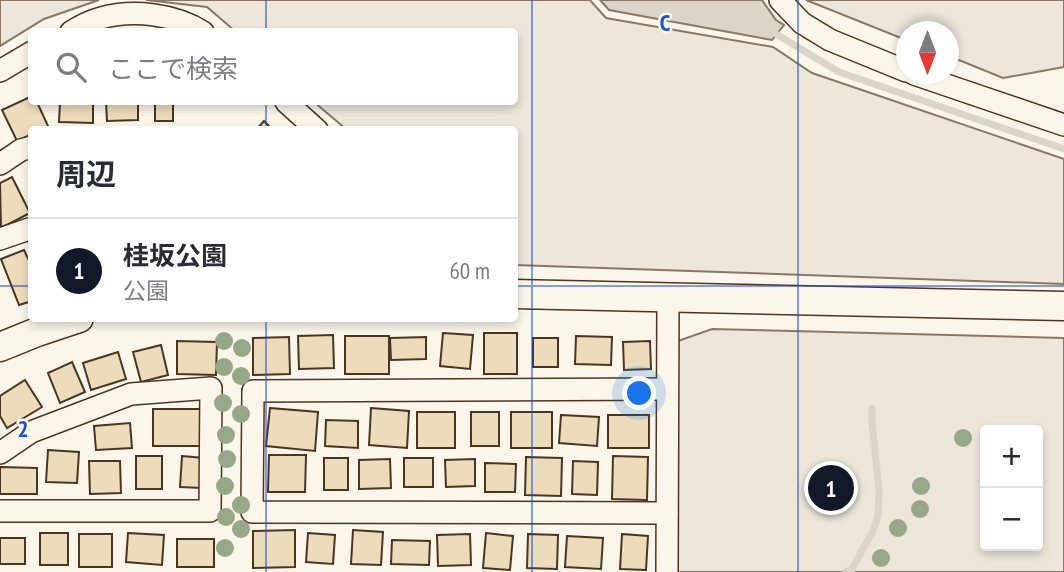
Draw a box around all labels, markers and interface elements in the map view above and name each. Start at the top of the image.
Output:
text: C [660,8,671,37]
north arrow [896,21,959,84]
search box [28,28,518,105]
icon: search [52,48,90,86]
text: ここで検索 [108,52,238,85]
text: 周辺 [56,154,116,193]
text: 桂坂公園 [123,239,227,272]
text: 1 [74,256,85,285]
text: 60 m [449,256,490,285]
text: 公園 [123,276,169,305]
your location [622,376,656,410]
text: 2 [18,414,29,443]
map controls [980,425,1043,551]
button: + [980,425,1043,488]
pin: 1 [808,462,854,514]
button: − [980,488,1043,551]

